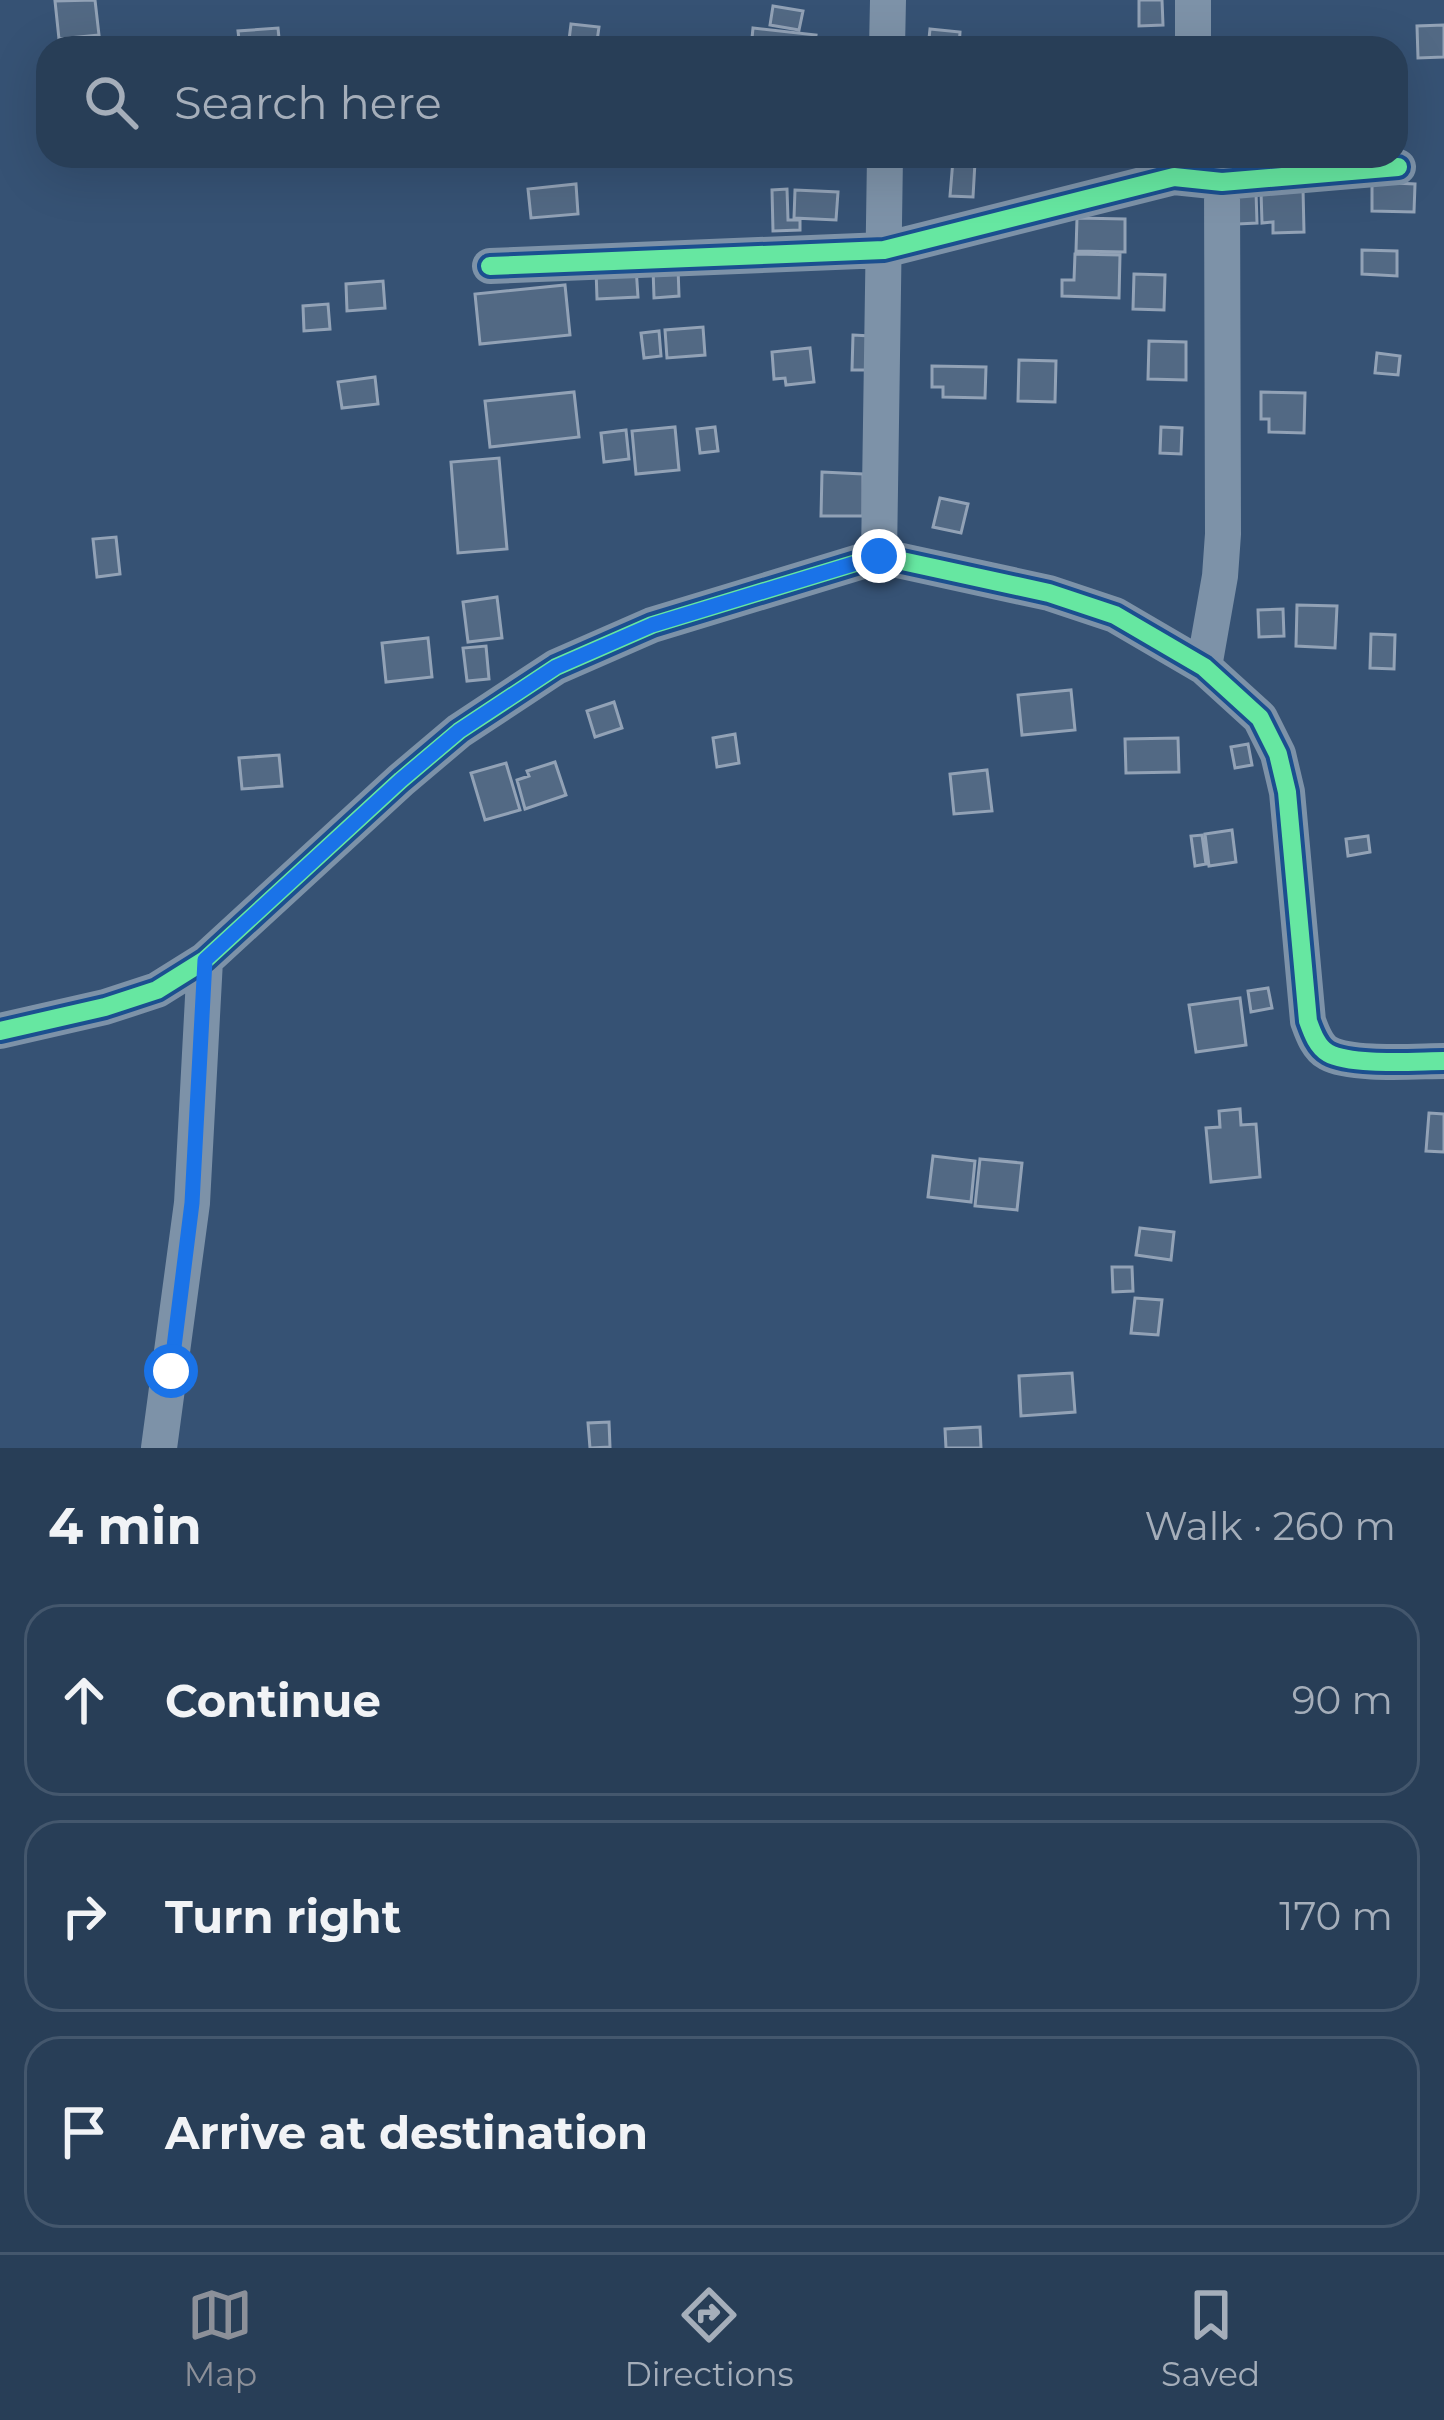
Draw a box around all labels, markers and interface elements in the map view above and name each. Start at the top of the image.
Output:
search box [36,36,1408,168]
icon: search [78,69,144,135]
text: Search here [174,75,442,130]
route end [852,529,906,583]
route start [144,1344,198,1398]
text: 4 min [48,1495,202,1557]
text: Walk · 260 m [1144,1502,1396,1550]
icon: ahead [51,1667,117,1733]
text: Continue [165,1673,381,1728]
text: 90 m [1292,1676,1393,1724]
icon: right [51,1883,117,1949]
text: Turn right [165,1889,401,1944]
text: 170 m [1279,1892,1393,1940]
icon: arrive [51,2099,117,2165]
text: Arrive at destination [165,2105,648,2160]
tab: Map [184,2282,257,2394]
tab: Directions [625,2282,794,2394]
tab: Saved [1161,2282,1260,2394]

